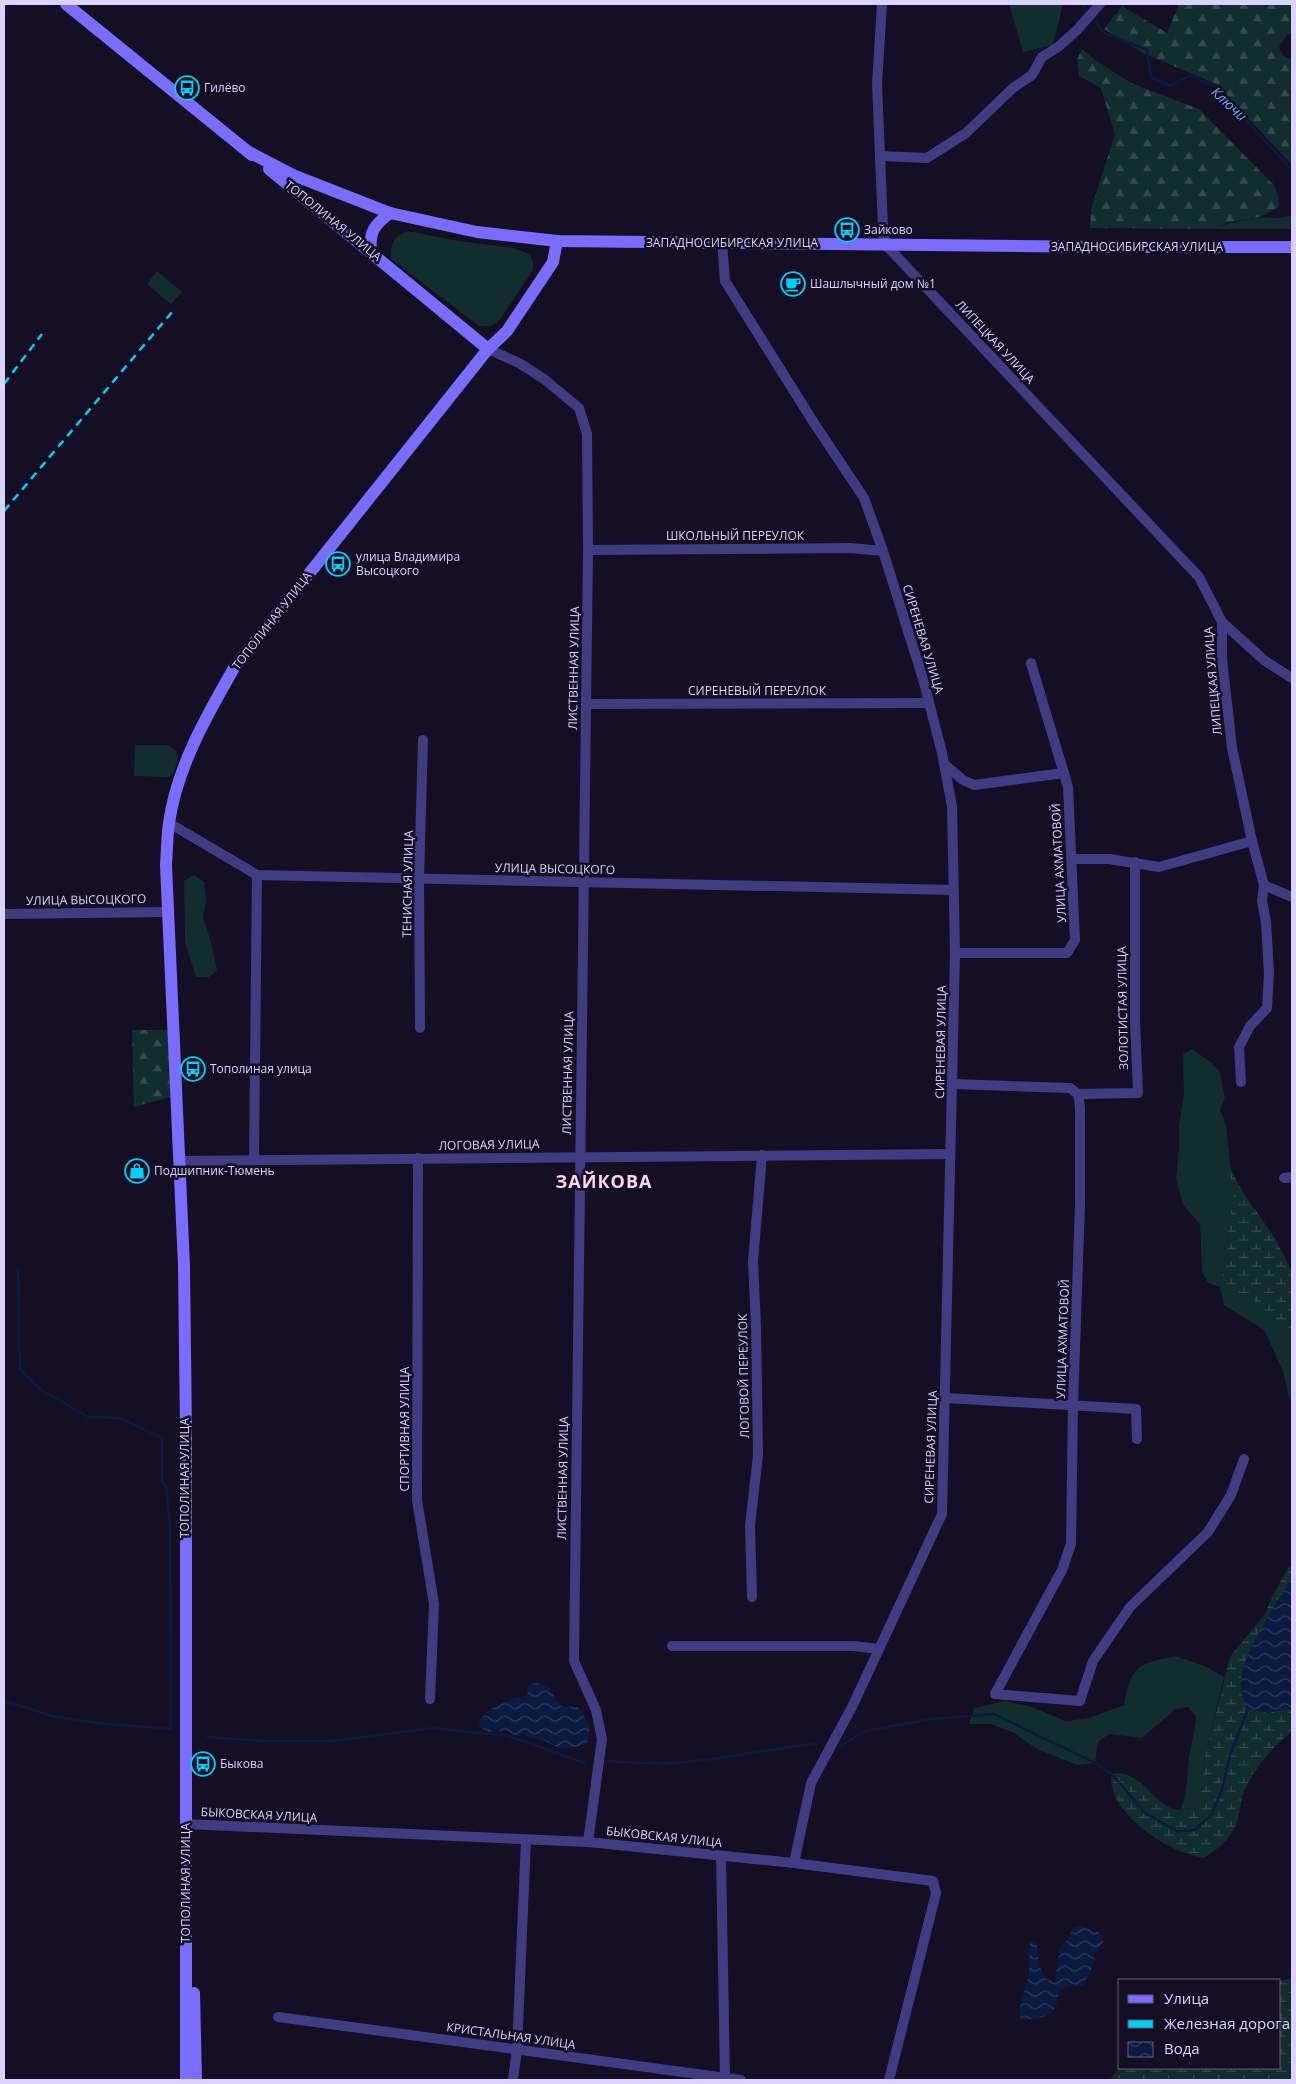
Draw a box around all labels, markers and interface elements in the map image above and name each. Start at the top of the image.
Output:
bus stop icon: Гилёво [174,75,200,101]
place label: Гилёво [204,79,246,96]
water label: Ключи [1207,82,1251,125]
street label: ТОПОЛИНАЯ УЛИЦА [281,176,386,265]
bus stop icon: Зайково [834,217,860,243]
place label: Зайково [864,221,913,238]
street label: ЗАПАДНОСИБИРСКАЯ УЛИЦА [646,234,819,251]
street label: ЗАПАДНОСИБИРСКАЯ УЛИЦА [1051,238,1224,255]
cafe icon: Шашлычный дом №1 [780,271,806,297]
place label: Шашлычный дом №1 [810,275,936,292]
street label: ЛИПЕЦКАЯ УЛИЦА [952,296,1039,388]
street label: ШКОЛЬНЫЙ ПЕРЕУЛОК [666,527,805,544]
place label: улица Владимира Высоцкого [356,548,460,579]
bus stop icon: улица Владимира Высоцкого [325,551,351,577]
street label: ТОПОЛИНАЯ УЛИЦА [228,568,316,673]
street label: СИРЕНЕВАЯ УЛИЦА [899,582,948,696]
street label: ЛИСТВЕННАЯ УЛИЦА [564,606,583,730]
street label: ЛИПЕЦКАЯ УЛИЦА [1199,626,1226,736]
street label: СИРЕНЕВЫЙ ПЕРЕУЛОК [688,682,827,699]
street label: УЛИЦА АХМАТОВОЙ [1047,803,1070,923]
street label: ТЕНИСНАЯ УЛИЦА [398,830,417,938]
street label: УЛИЦА ВЫСОЦКОГО [495,859,615,878]
street label: УЛИЦА ВЫСОЦКОГО [26,890,146,909]
street label: ЗОЛОТИСТАЯ УЛИЦА [1113,946,1132,1070]
street label: СИРЕНЕВАЯ УЛИЦА [931,985,950,1099]
street label: ЛИСТВЕННАЯ УЛИЦА [558,1011,577,1135]
bus stop icon: Тополиная улица [180,1056,206,1082]
place label: Тополиная улица [210,1060,312,1077]
street label: ЛОГОВАЯ УЛИЦА [438,1135,540,1154]
shop icon: Подшипник-Тюмень [124,1158,150,1184]
place label: Подшипник-Тюмень [154,1162,275,1179]
district label: ЗАЙКОВА [556,1169,652,1193]
street label: УЛИЦА АХМАТОВОЙ [1052,1279,1073,1399]
street label: ЛОГОВОЙ ПЕРЕУЛОК [734,1313,753,1438]
street label: СПОРТИВНАЯ УЛИЦА [396,1366,413,1491]
street label: СИРЕНЕВАЯ УЛИЦА [920,1390,941,1504]
street label: ЛИСТВЕННАЯ УЛИЦА [553,1416,572,1540]
street label: ТОПОЛИНАЯ УЛИЦА [176,1418,193,1538]
bus stop icon: Быкова [190,1751,216,1777]
place label: Быкова [220,1755,264,1772]
street label: БЫКОВСКАЯ УЛИЦА [200,1803,318,1826]
street label: БЫКОВСКАЯ УЛИЦА [605,1822,723,1851]
street label: ТОПОЛИНАЯ УЛИЦА [177,1823,194,1943]
legend [1118,1979,1281,2069]
text: Улица [1164,1988,1209,2008]
text: Железная дорога [1164,2013,1290,2033]
street label: КРИСТАЛЬНАЯ УЛИЦА [446,2018,577,2053]
text: Вода [1164,2038,1200,2058]

